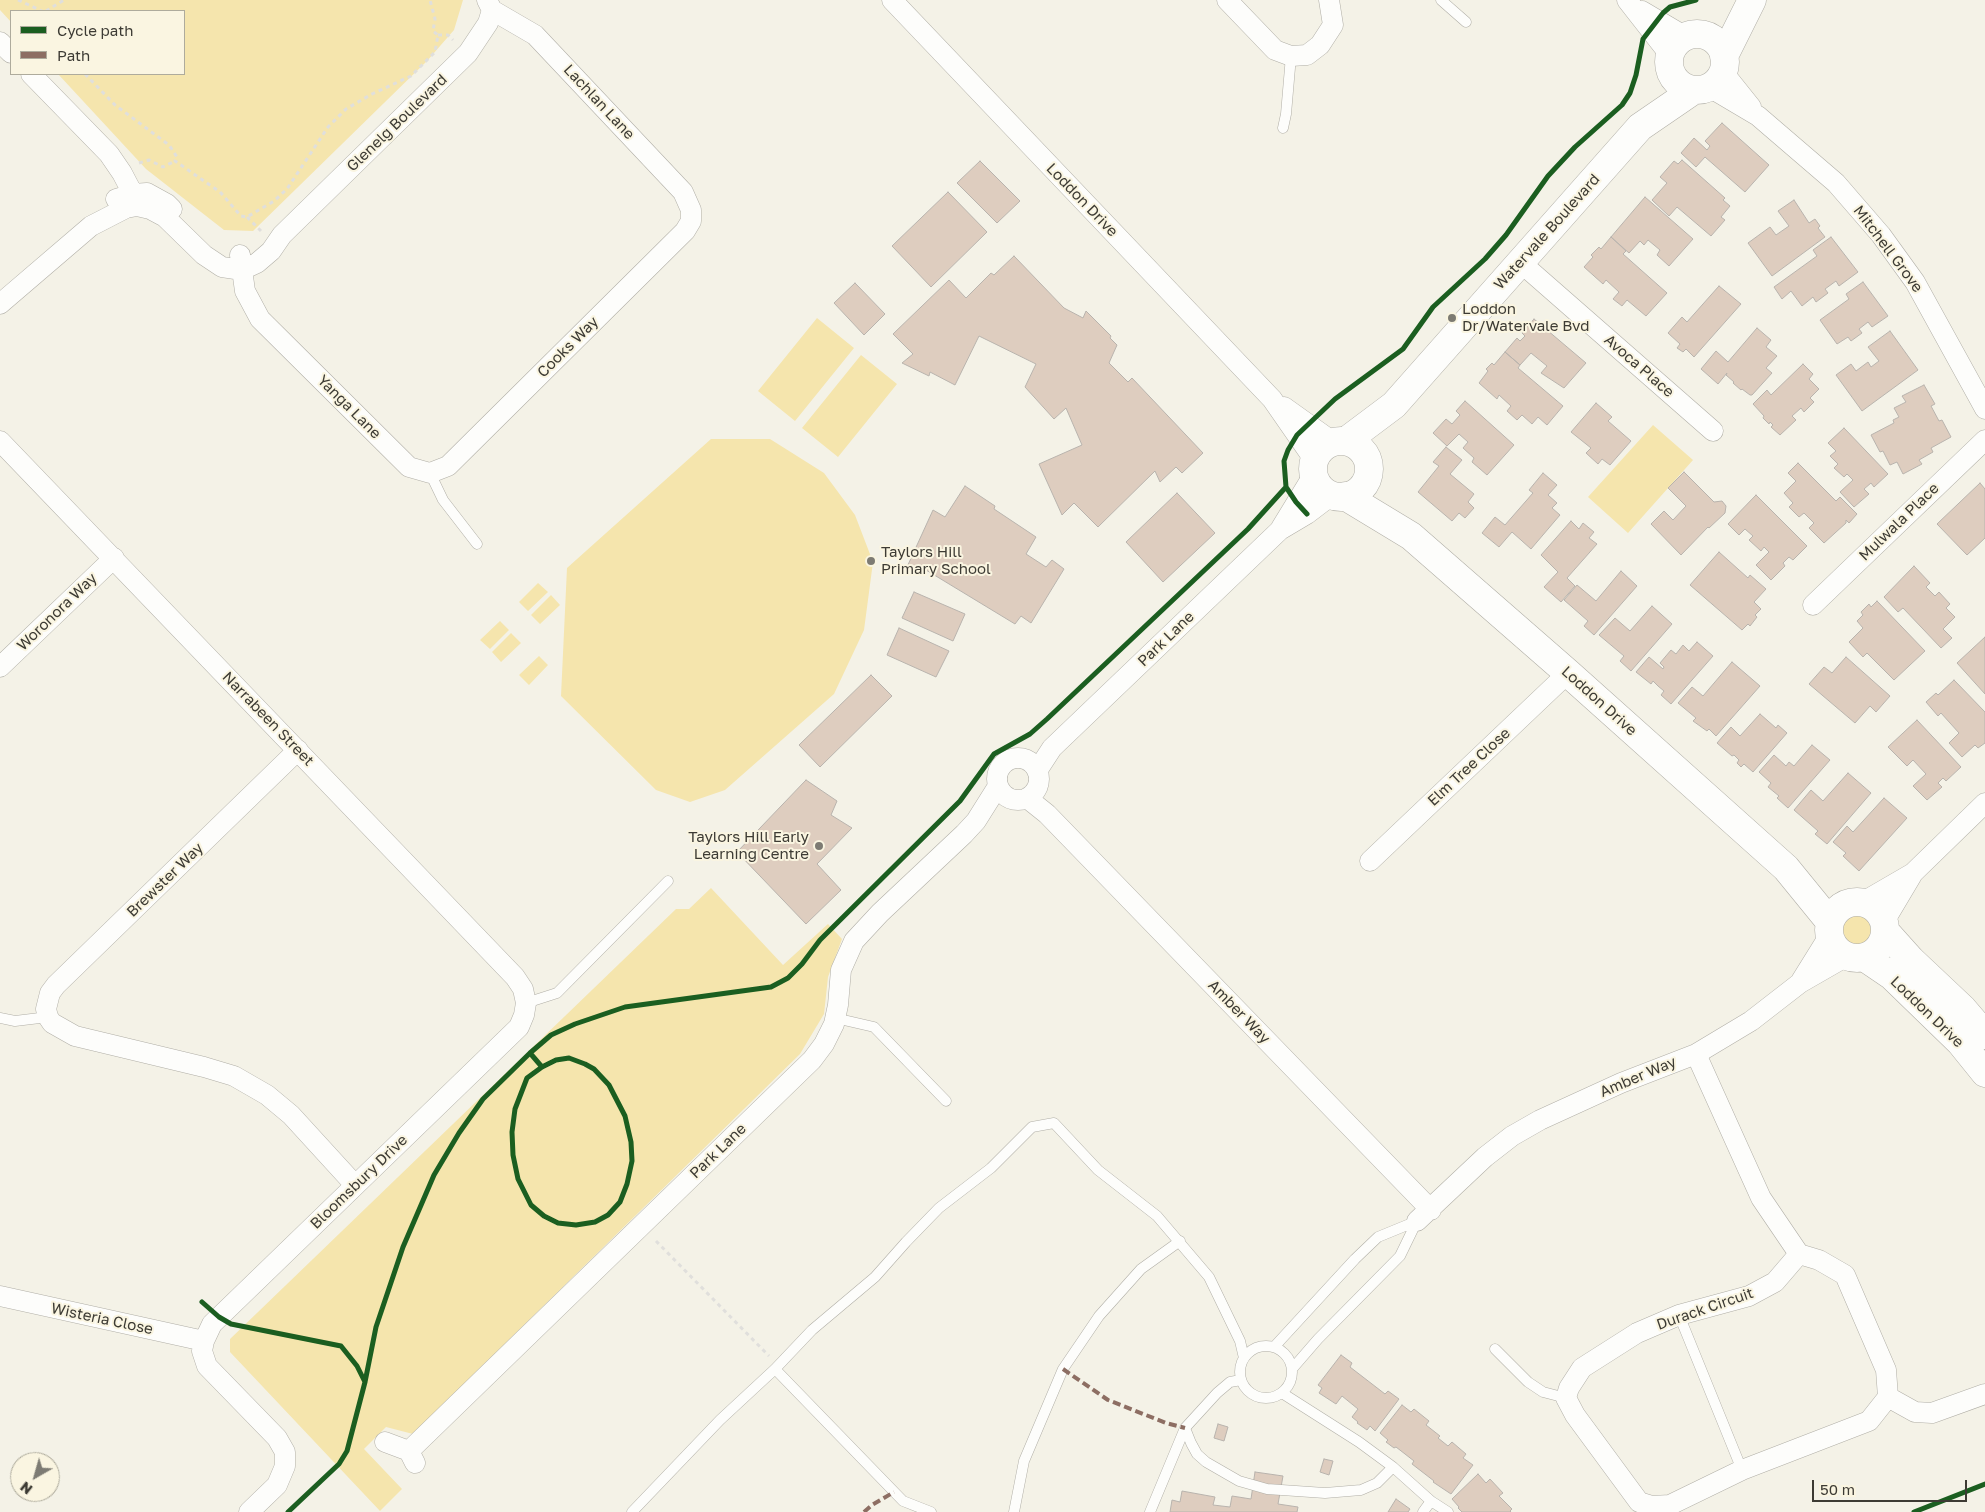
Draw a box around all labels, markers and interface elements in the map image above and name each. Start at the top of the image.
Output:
legend [10,10,185,75]
text: Cycle path [57,21,133,39]
text: Path [57,46,90,64]
street label: Lachlan Lane [560,61,638,143]
street label: Glenelg Boulevard [343,71,451,175]
street label: Loddon Drive [1043,160,1121,240]
street label: Watervale Boulevard [1490,171,1604,293]
street label: Mitchell Grove [1849,202,1927,296]
place label: Loddon Dr/Watervale Bvd [1462,300,1589,335]
marker: Loddon Dr/Watervale Bvd [1446,312,1458,324]
street label: Cooks Way [534,313,602,381]
street label: Avoca Place [1600,331,1678,401]
street label: Yanga Lane [313,371,385,443]
street label: Mulwala Place [1855,479,1943,565]
place label: Taylors Hill Primary School [881,543,991,578]
marker: Taylors Hill Primary School [865,555,877,567]
street label: Woronora Way [13,569,101,655]
street label: Park Lane [1134,608,1198,670]
street label: Loddon Drive [1558,663,1640,739]
street label: Narrabeen Street [218,668,318,770]
street label: Elm Tree Close [1424,724,1514,810]
place label: Taylors Hill Early Learning Centre [688,828,809,863]
street label: Brewster Way [123,839,207,921]
marker: Taylors Hill Early Learning Centre [813,840,825,852]
street label: Loddon Drive [1887,973,1967,1051]
street label: Amber Way [1204,977,1274,1047]
street label: Amber Way [1597,1053,1679,1101]
street label: Park Lane [686,1120,750,1182]
street label: Bloomsbury Drive [307,1131,411,1233]
street label: Durack Circuit [1654,1284,1756,1334]
street label: Wisteria Close [49,1299,155,1339]
north arrow [10,1452,60,1502]
scale bar [1815,1470,1970,1502]
text: N [17,1478,36,1498]
text: 50 m [1820,1480,1855,1498]

